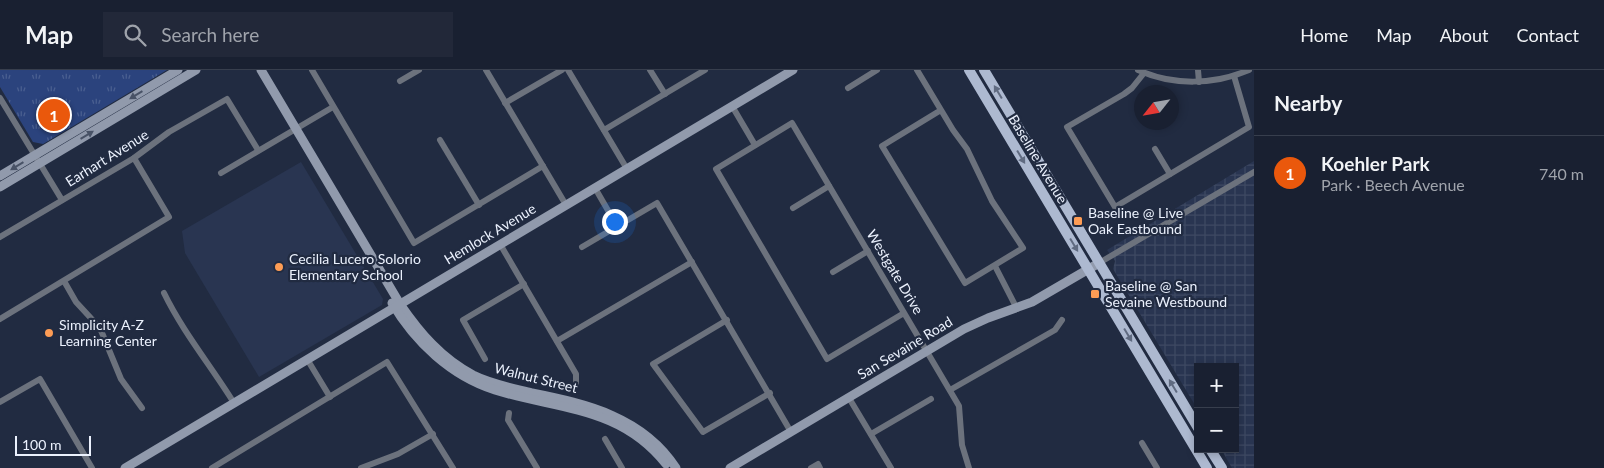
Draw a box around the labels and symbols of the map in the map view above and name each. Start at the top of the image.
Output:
north arrow [1134,85,1179,130]
one-way arrow [993,86,1002,99]
one-way arrow [128,91,143,99]
pin: 1 [38,96,70,134]
street label: Baseline Avenue [1005,111,1072,206]
street label: Earhart Avenue [62,125,151,190]
one-way arrow [80,131,93,140]
one-way arrow [1017,150,1026,163]
one-way arrow [11,161,24,170]
street label: Hemlock Avenue [441,200,539,268]
place label: Baseline @ Live Oak Eastbound [1088,204,1183,237]
your location [602,209,628,235]
marker: Baseline @ Live Oak Eastbound [1072,215,1084,227]
street label: Westgate Drive [864,226,927,317]
one-way arrow [1070,239,1079,252]
place label: Cecilia Lucero Solorio Elementary School [289,250,421,283]
marker: Cecilia Lucero Solorio Elementary School [273,261,285,273]
place label: Baseline @ San Sevaine Westbound [1105,277,1227,310]
marker: Baseline @ San Sevaine Westbound [1089,288,1101,300]
street label: San Sevaine Road [854,313,955,383]
place label: Simplicity A-Z Learning Center [59,316,157,349]
marker: Simplicity A-Z Learning Center [43,327,55,339]
one-way arrow [1123,329,1132,342]
street label: Walnut Street [493,359,579,396]
one-way arrow [1168,380,1177,393]
scale bar [15,433,91,456]

